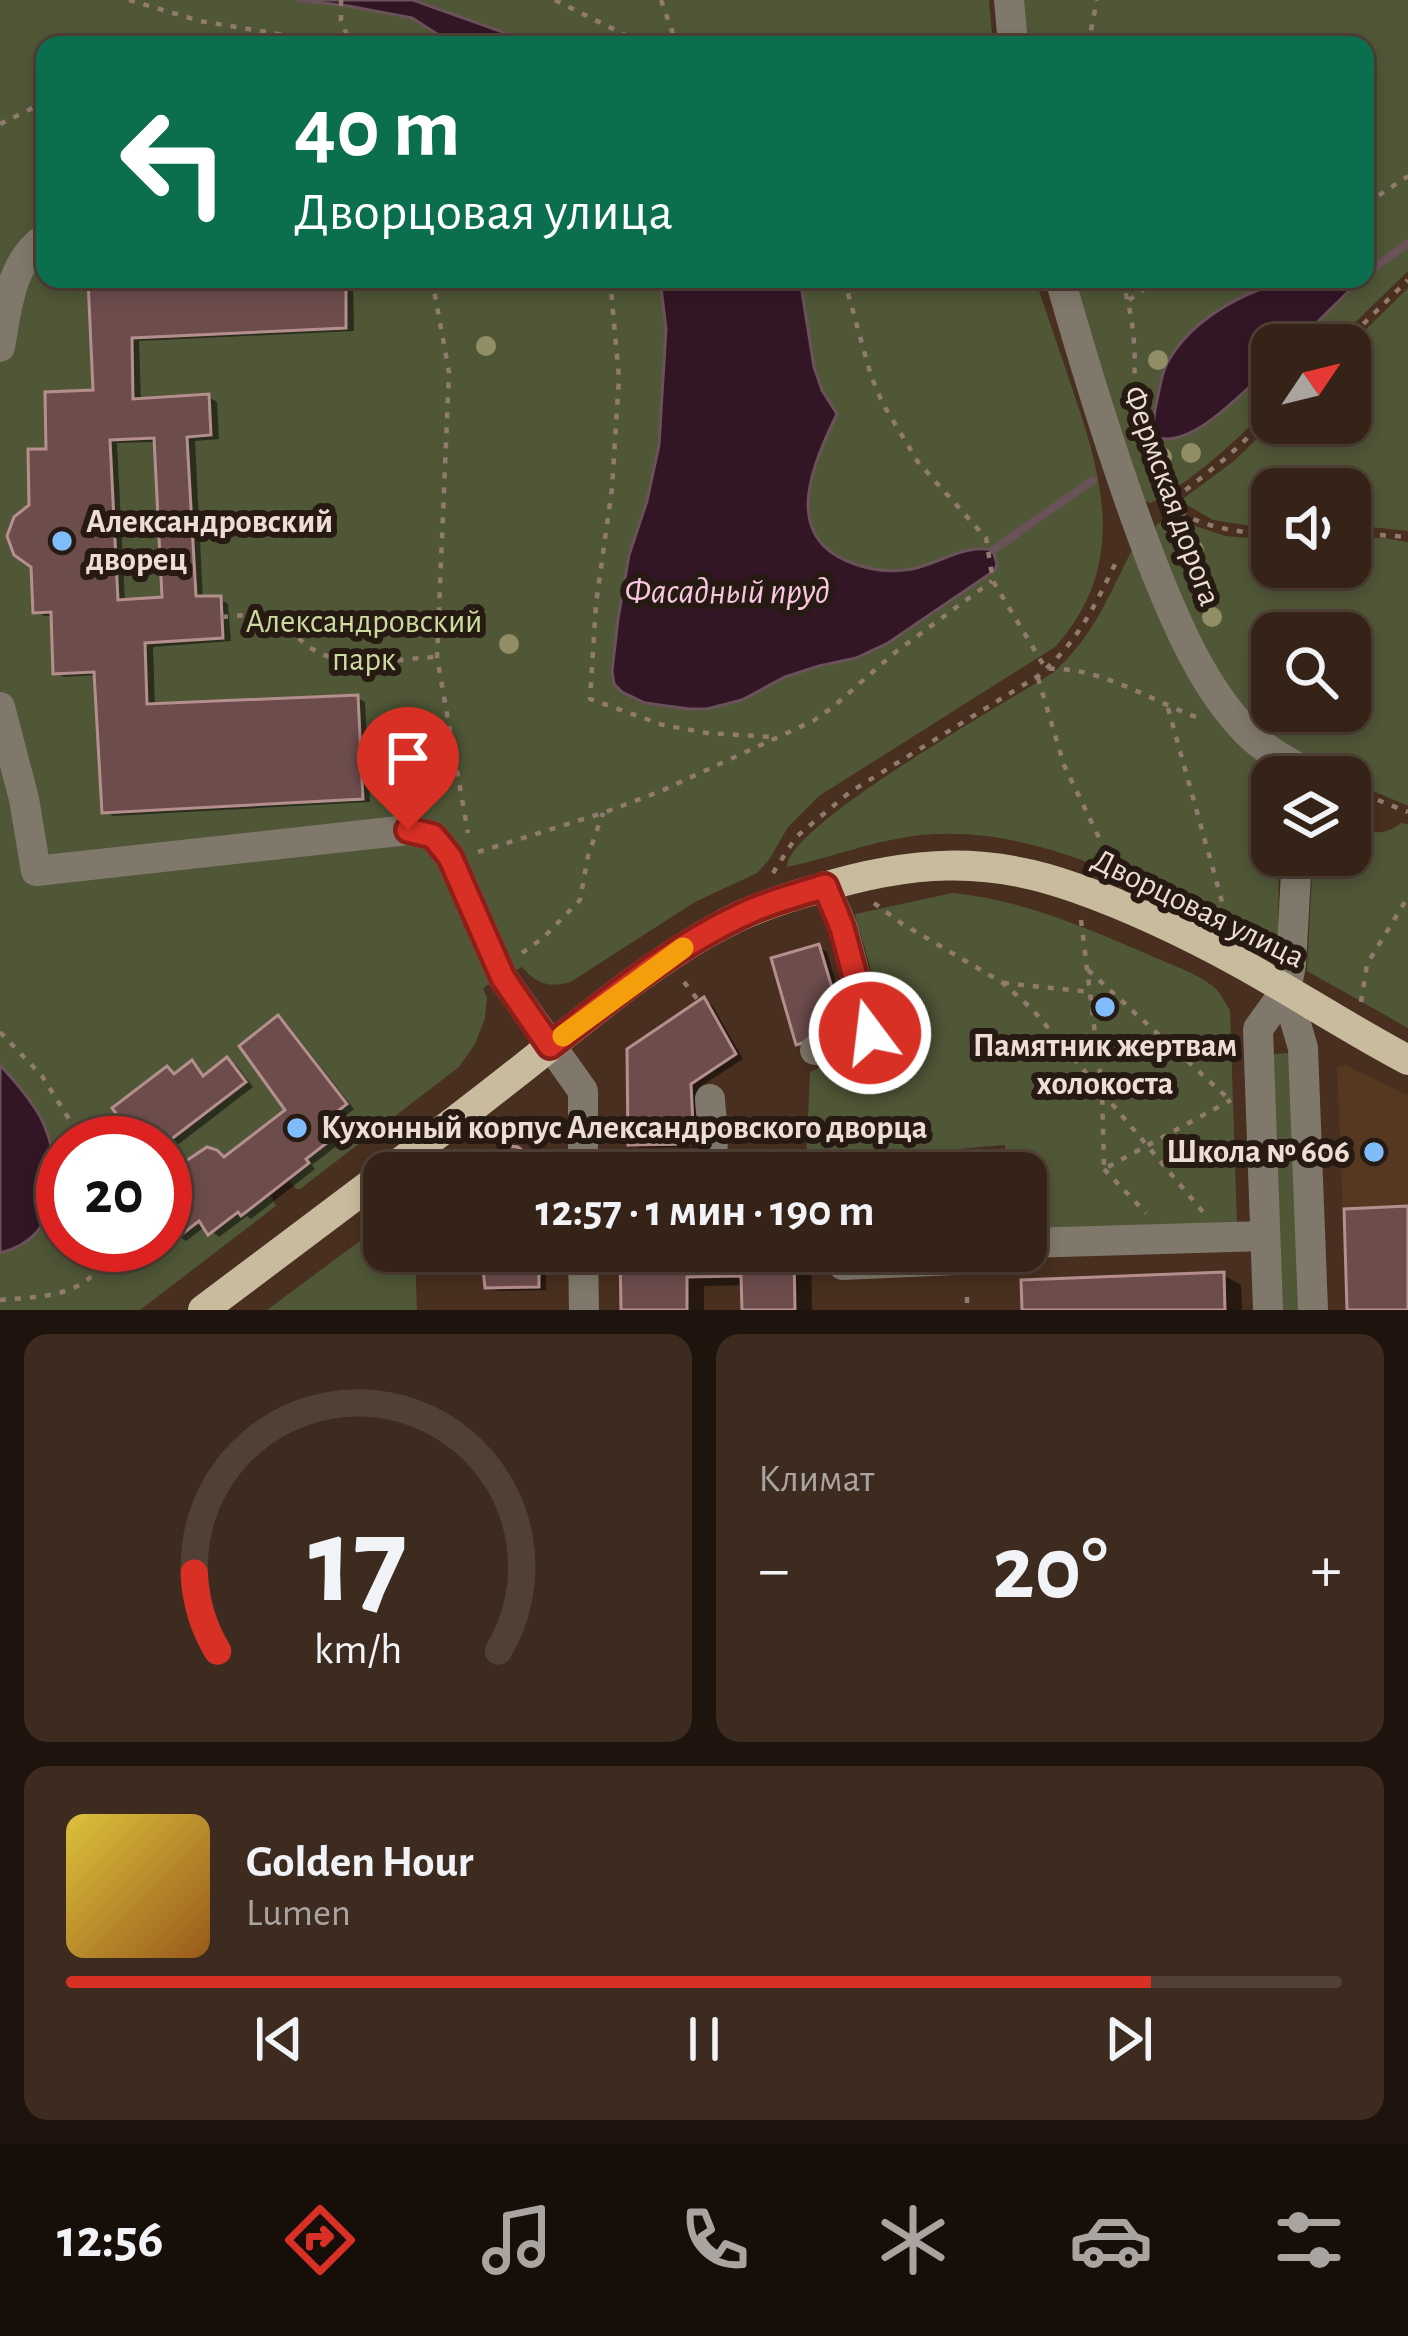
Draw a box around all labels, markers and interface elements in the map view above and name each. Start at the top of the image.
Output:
icon: left [96,84,252,240]
text: 40 m [294,88,461,172]
text: Дворцовая улица [294,186,673,240]
north arrow [1251,324,1371,444]
map controls [1251,324,1371,876]
street label: Фермская дорога [1116,382,1226,610]
button: sound [1251,468,1371,588]
place label: Александровский дворец [86,506,333,577]
marker: Александровский дворец [49,528,75,554]
water label: Фасадный пруд [624,574,830,610]
park label: Александровский парк [245,606,483,677]
button: search [1251,612,1371,732]
pin [357,707,459,830]
icon: arrive [375,725,441,791]
button: layers [1251,756,1371,876]
street label: Дворцовая улица [1087,843,1309,975]
position arrow [807,970,933,1096]
marker: Памятник жертвам холокоста [1092,994,1118,1020]
place label: Памятник жертвам холокоста [973,1030,1237,1101]
place label: Кухонный корпус Александровского дворца [321,1112,927,1145]
marker: Кухонный корпус Александровского дворца [284,1115,310,1141]
speed limit sign: 20 [36,1116,192,1272]
place label: Школа № 606 [1166,1136,1350,1169]
marker: Школа № 606 [1361,1139,1387,1165]
text: 12:57 · 1 мин · 190 m [535,1189,875,1234]
text: Климат [758,1460,874,1499]
text: 17 [309,1500,407,1625]
text: 20° [992,1525,1108,1615]
text: − [758,1537,790,1603]
text: + [1310,1537,1342,1603]
text: km/h [314,1629,402,1672]
text: Golden Hour [246,1840,473,1885]
text: Lumen [246,1894,351,1933]
icon: previous [246,2006,312,2072]
icon: pause [671,2006,737,2072]
icon: next [1096,2006,1162,2072]
icon: directions [278,2198,362,2282]
icon: music [475,2198,559,2282]
icon: phone [673,2198,757,2282]
icon: climate [871,2198,955,2282]
icon: car [1069,2198,1153,2282]
icon: filters [1267,2198,1351,2282]
text: 12:56 [57,2213,164,2267]

